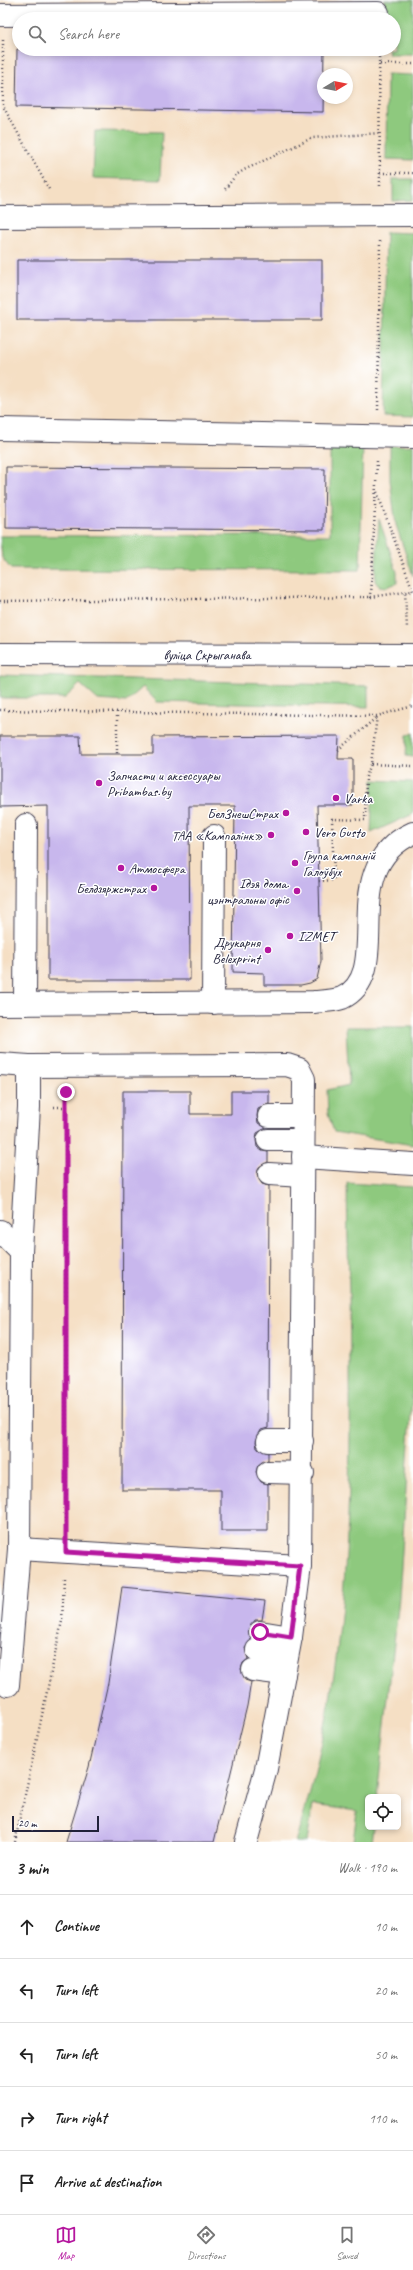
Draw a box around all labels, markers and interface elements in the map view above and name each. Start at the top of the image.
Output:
search box [12,12,401,56]
icon: search [26,23,48,45]
text: Search here [58,25,119,44]
north arrow [317,68,353,104]
street label: вуліца Скрыганава [164,646,252,664]
place label: Запчасти и аксессуары Pribambas.by [107,767,221,800]
marker: Запчасти и аксессуары Pribambas.by [94,778,104,788]
place label: Varka [344,790,373,807]
marker: Varka [331,793,341,803]
place label: БелЗнешСтрах [207,805,279,822]
marker: БелЗнешСтрах [281,808,291,818]
place label: Vero Gusto [314,824,366,841]
place label: ТАА «Кампалінк» [172,827,263,844]
marker: Vero Gusto [301,827,311,837]
marker: ТАА «Кампалінк» [266,830,276,840]
place label: Група кампаній Галоўбух [303,847,377,880]
marker: Група кампаній Галоўбух [290,858,300,868]
place label: Атмосфера [129,860,186,877]
marker: Атмосфера [116,863,126,873]
place label: Ідэя дома. цэнтральны офіс [207,875,290,908]
place label: Белдзяржстрах [76,880,147,897]
marker: Белдзяржстрах [149,883,159,893]
marker: Ідэя дома. цэнтральны офіс [292,886,302,896]
place label: IZMET [298,928,339,945]
marker: IZMET [285,931,295,941]
place label: Друкарня Belexprint [212,934,262,967]
marker: Друкарня Belexprint [263,945,273,955]
route end [57,1083,75,1101]
route start [251,1623,269,1641]
map controls [365,1794,401,1830]
button: locate [365,1794,401,1830]
scale bar [12,1814,99,1833]
text: 20 m [18,1816,37,1830]
text: 3 min [16,1858,49,1879]
text: Walk · 190 m [338,1860,397,1876]
icon: ahead [16,1916,38,1938]
text: Continue [54,1917,99,1936]
text: 10 m [375,1919,397,1935]
icon: left [16,1980,38,2002]
text: Turn left [54,1981,97,2000]
text: 20 m [375,1983,397,1999]
icon: left [16,2044,38,2066]
text: Turn left [54,2045,97,2064]
text: 50 m [375,2047,397,2063]
icon: right [16,2108,38,2130]
text: Turn right [54,2109,107,2128]
text: 110 m [369,2111,397,2127]
icon: arrive [16,2172,38,2194]
text: Arrive at destination [54,2173,161,2192]
tab: Map [55,2224,77,2262]
tab: Directions [187,2224,226,2262]
tab: Saved [336,2224,358,2262]

